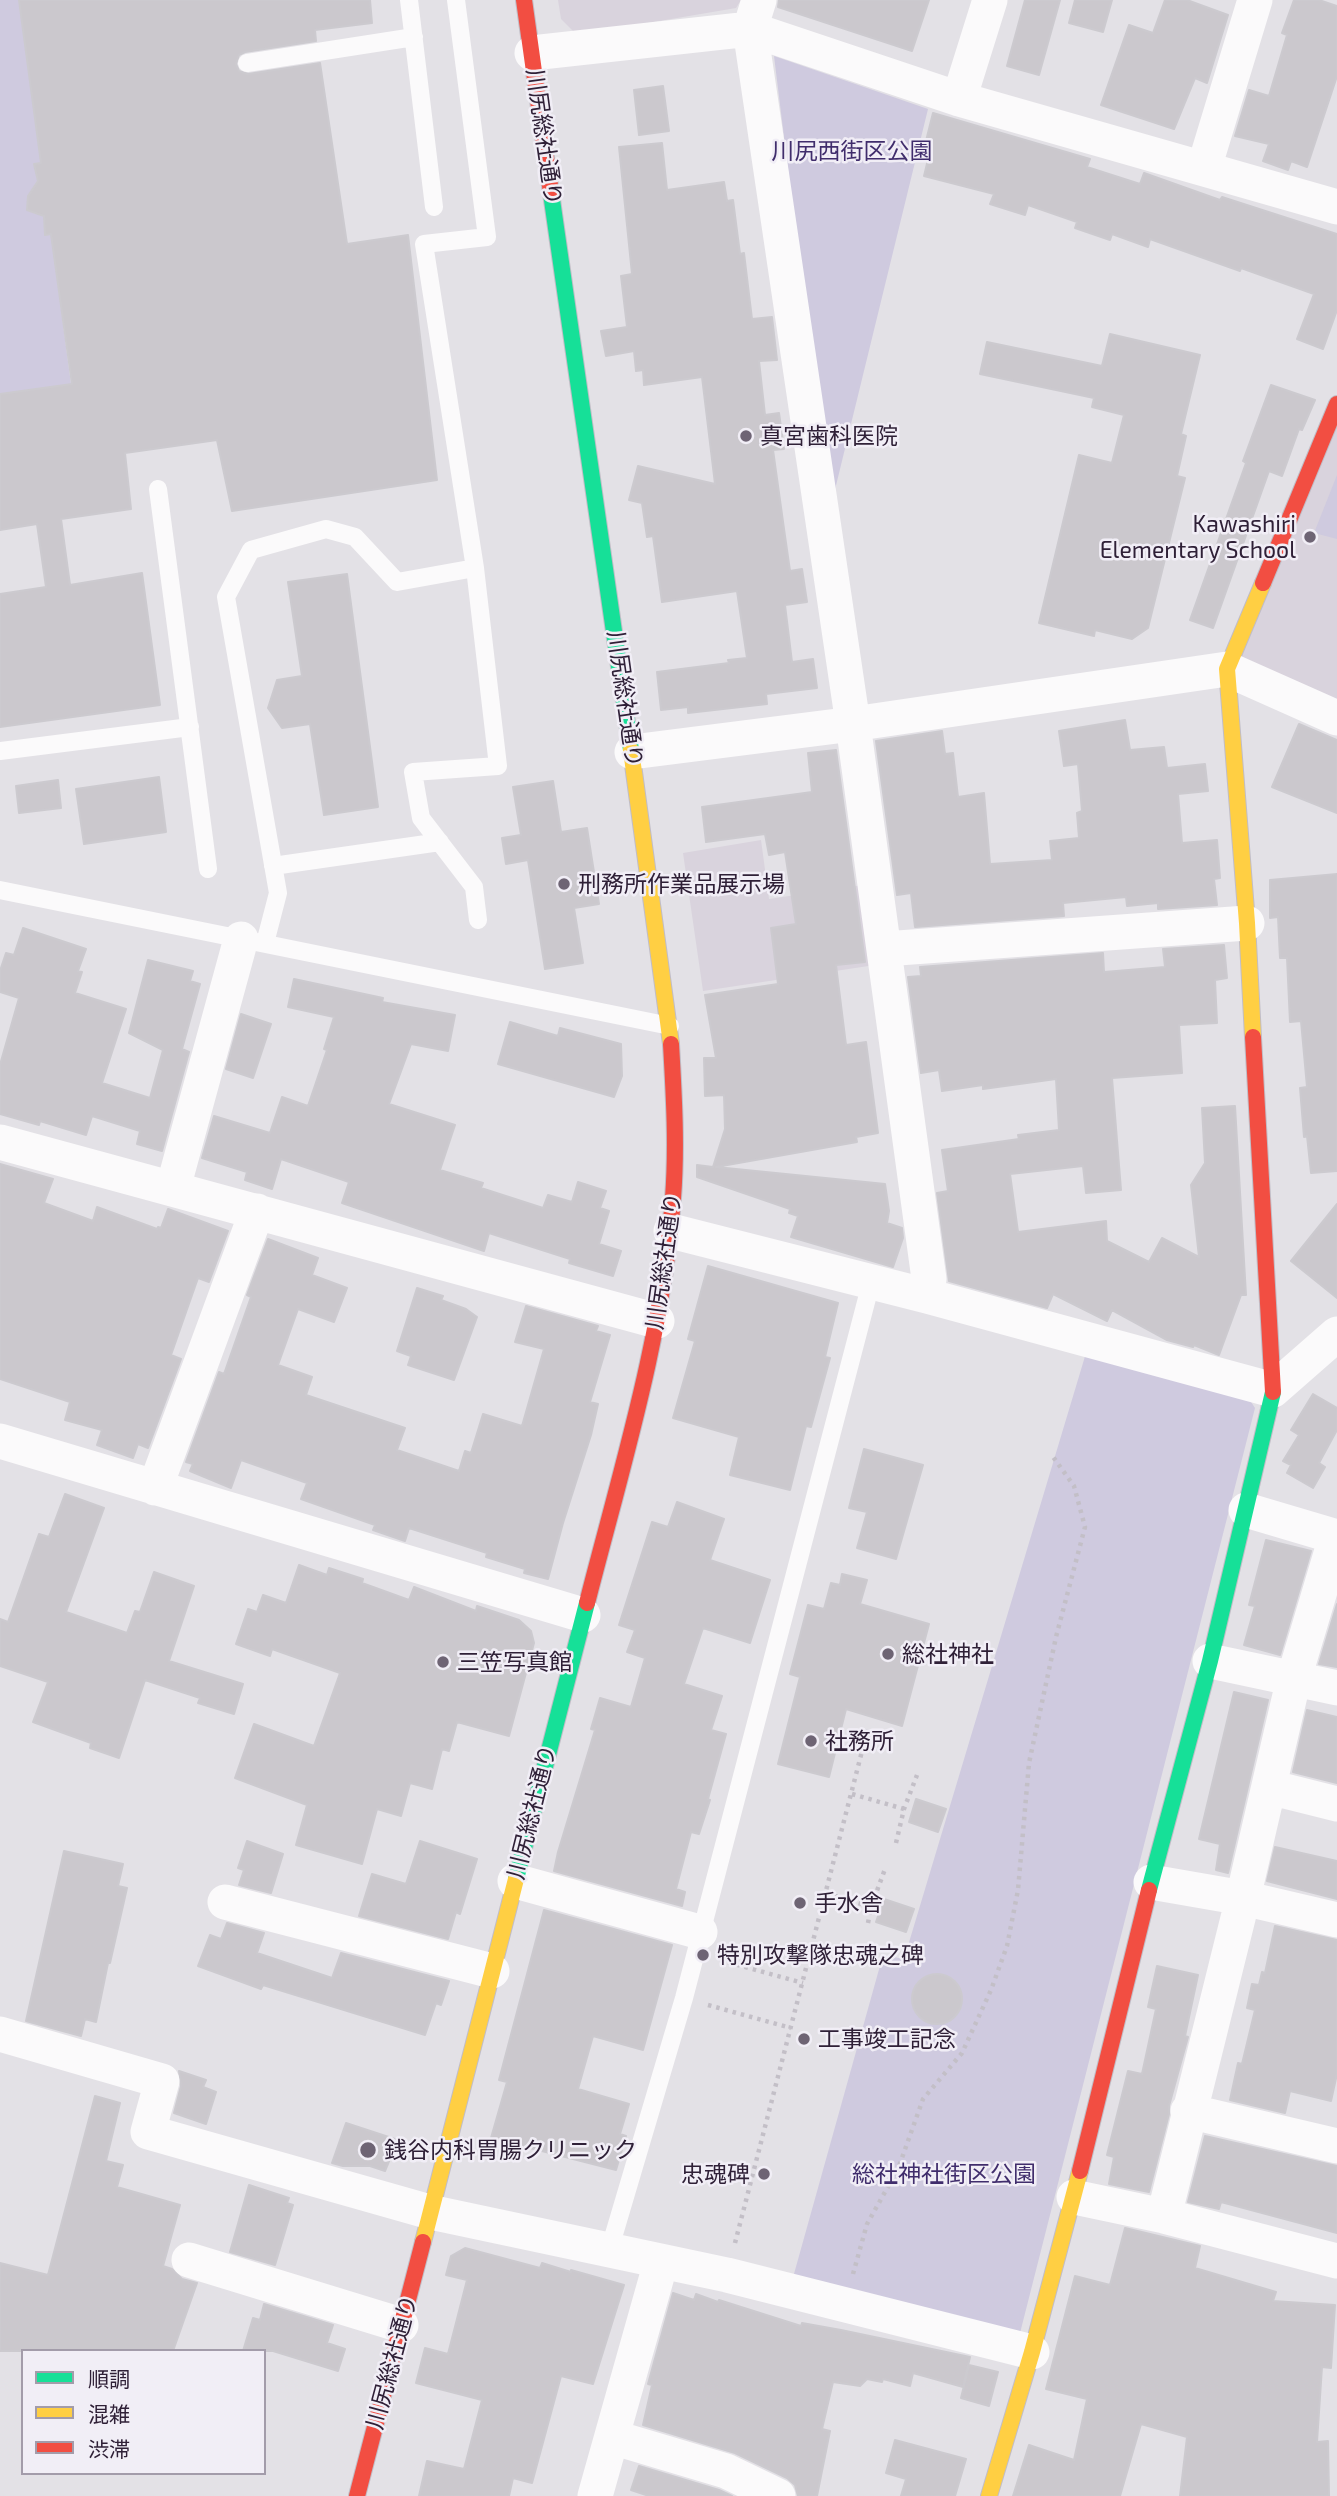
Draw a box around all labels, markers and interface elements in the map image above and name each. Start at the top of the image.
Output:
street label: 川尻総社通り [521,67,567,207]
park label: 川尻西街区公園 [772,137,932,165]
place label: 真宮歯科医院 [760,422,898,450]
marker: 真宮歯科医院 [738,428,754,444]
place label: Kawashiri Elementary School [1100,510,1296,564]
marker: Kawashiri Elementary School [1302,529,1318,545]
street label: 川尻総社通り [602,629,648,769]
place label: 刑務所作業品展示場 [578,870,785,898]
marker: 刑務所作業品展示場 [556,876,572,892]
street label: 川尻総社通り [641,1191,687,1331]
place label: 総社神社 [902,1640,994,1668]
marker: 総社神社 [880,1646,896,1662]
place label: 三笠写真館 [457,1648,572,1676]
marker: 三笠写真館 [435,1654,451,1670]
place label: 社務所 [825,1727,894,1755]
marker: 社務所 [803,1733,819,1749]
street label: 川尻総社通り [502,1742,562,1882]
place label: 手水舎 [814,1889,883,1917]
marker: 手水舎 [792,1895,808,1911]
place label: 特別攻撃隊忠魂之碑 [717,1941,924,1969]
marker: 特別攻撃隊忠魂之碑 [695,1947,711,1963]
place label: 工事竣工記念 [818,2025,956,2053]
marker: 工事竣工記念 [796,2031,812,2047]
place label: 銭谷内科胃腸クリニック [384,2136,637,2164]
marker: 銭谷内科胃腸クリニック [358,2140,378,2160]
place label: 忠魂碑 [681,2160,750,2188]
park label: 総社神社街区公園 [852,2160,1036,2188]
marker: 忠魂碑 [756,2166,772,2182]
street label: 川尻総社通り [361,2292,423,2432]
legend [21,2349,266,2475]
text: 順調 [88,2366,130,2391]
text: 混雑 [88,2401,130,2426]
text: 渋滞 [88,2436,130,2461]

